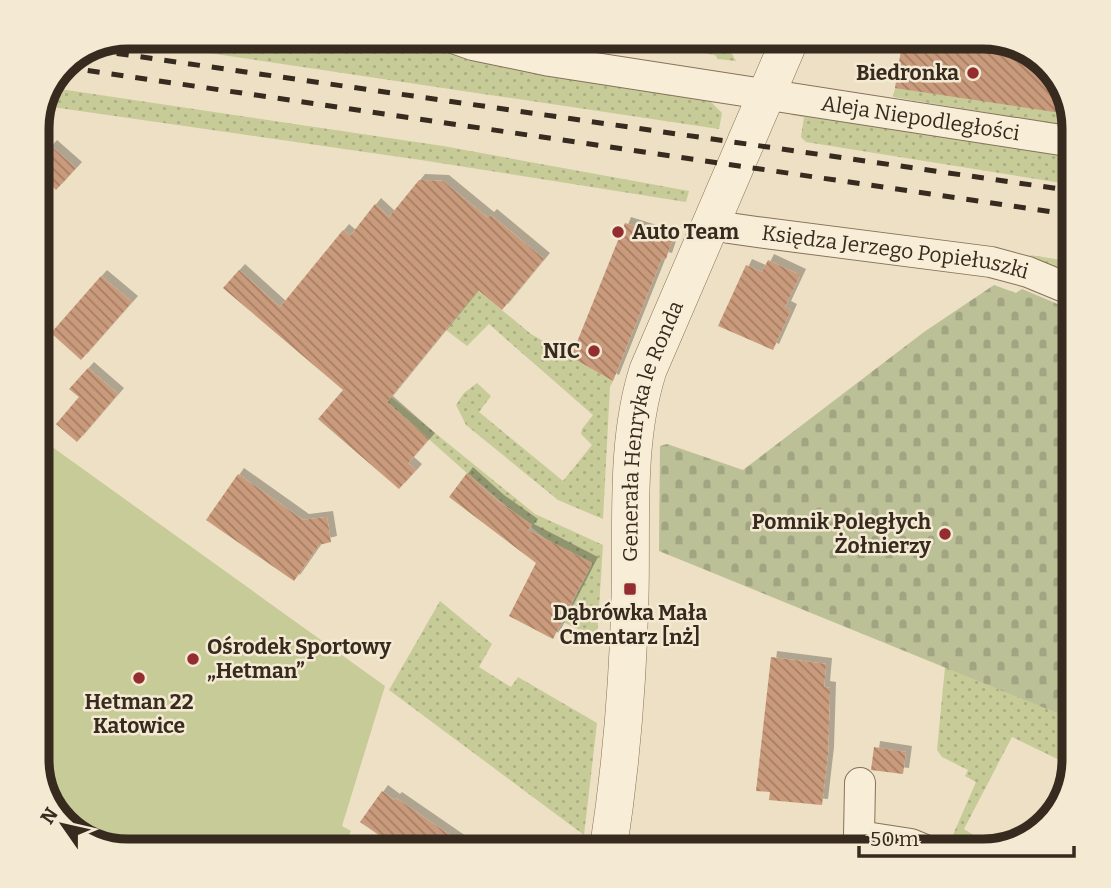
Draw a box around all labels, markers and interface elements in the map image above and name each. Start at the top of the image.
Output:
place label: Biedronka [856,60,959,86]
marker: Biedronka [965,65,981,81]
street label: Aleja Niepodległości [820,90,1022,146]
place label: Auto Team [632,219,739,245]
street label: Księdza Jerzego Popiełuszki [760,220,1032,285]
marker: Auto Team [610,224,626,240]
street label: Generała Henryka le Ronda [617,296,689,562]
place label: NIC [543,338,580,364]
marker: NIC [586,343,602,359]
place label: Pomnik Poległych Żołnierzy [752,509,932,559]
marker: Pomnik Poległych Żołnierzy [937,526,953,542]
marker: Dąbrówka Mała Cmentarz [nż] [622,581,638,597]
place label: Dąbrówka Mała Cmentarz [nż] [553,600,707,650]
place label: Ośrodek Sportowy „Hetman” [207,634,392,684]
marker: Ośrodek Sportowy „Hetman” [185,651,201,667]
marker: Hetman 22 Katowice [131,670,147,686]
place label: Hetman 22 Katowice [85,689,194,739]
north arrow [28,790,98,860]
text: N [36,803,63,828]
scale bar [859,814,1074,858]
text: 50 m [870,826,919,852]

